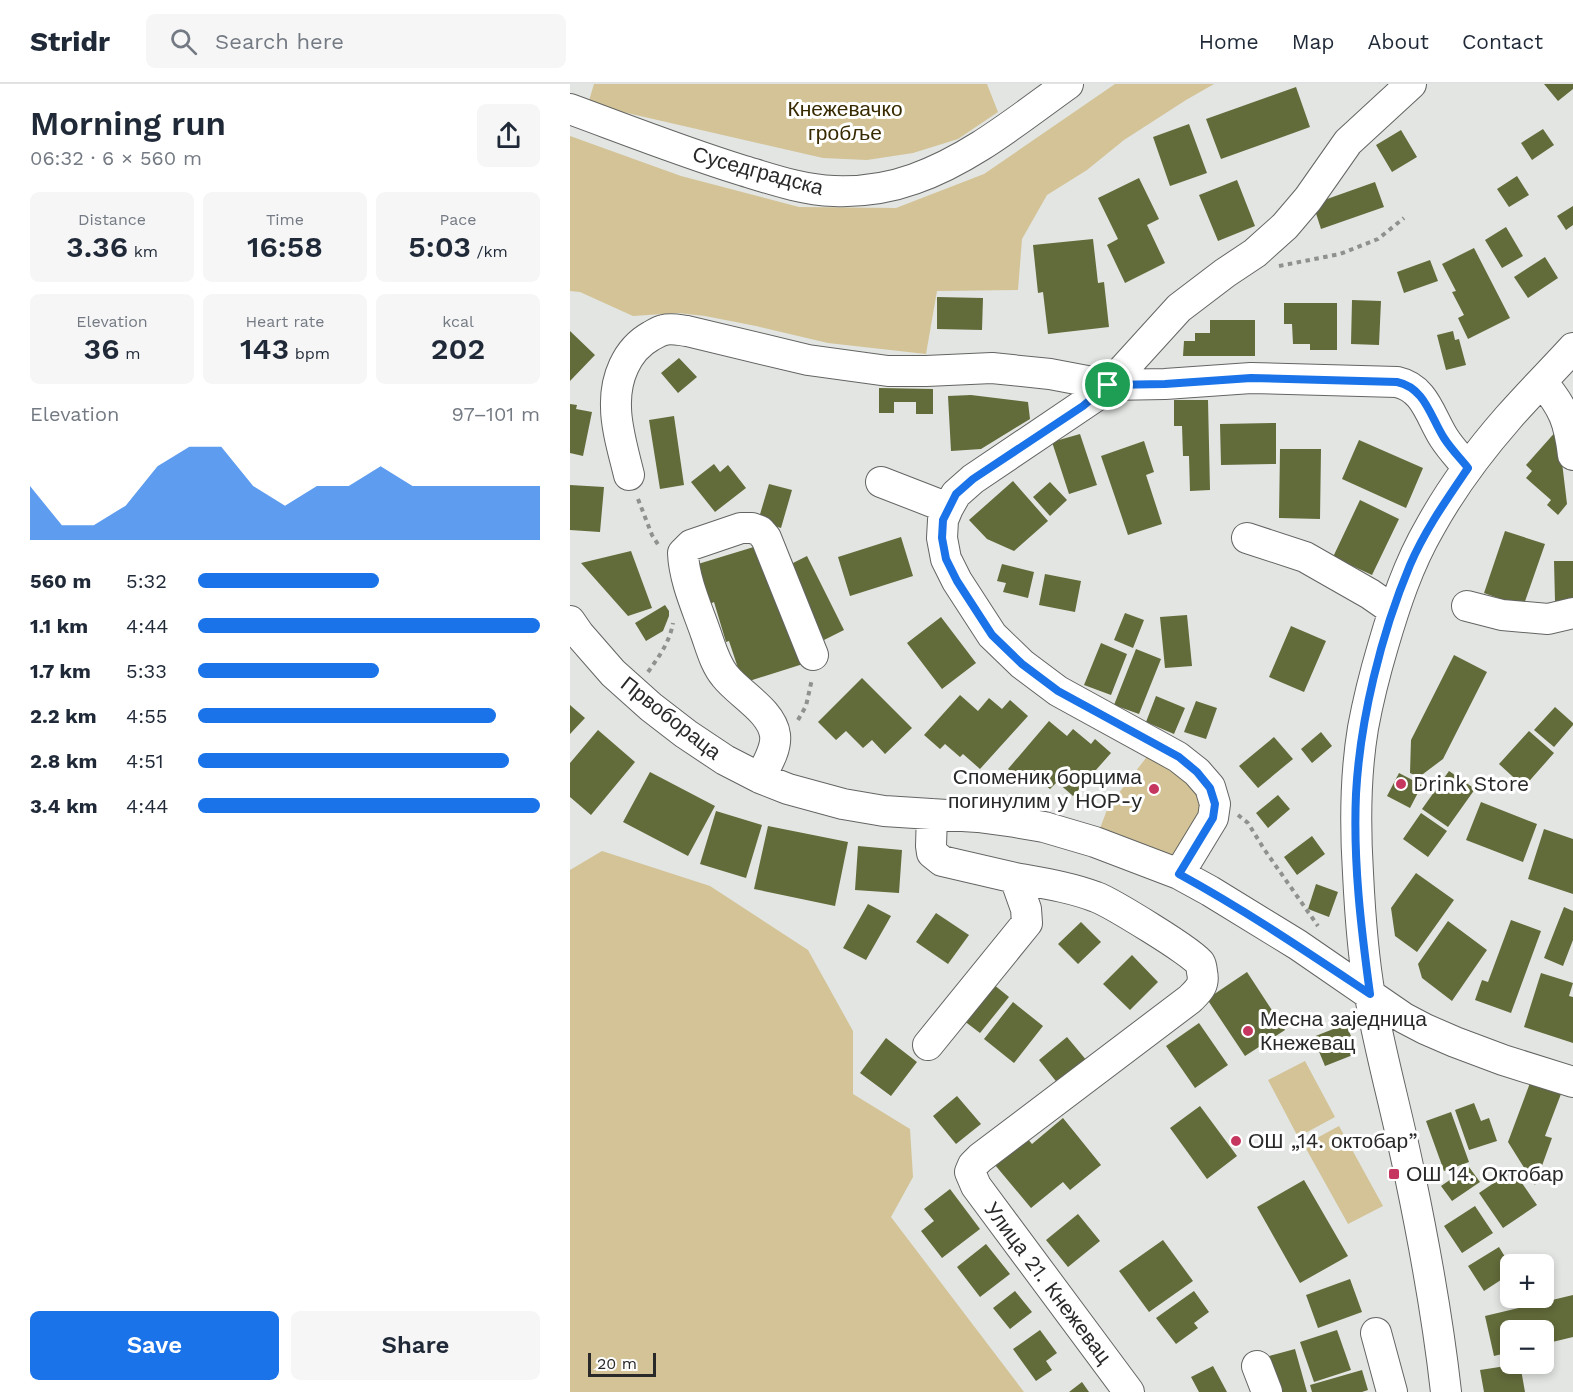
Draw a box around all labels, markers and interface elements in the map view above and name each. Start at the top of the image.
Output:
search box [146,14,566,68]
text: Stridr [30,25,110,58]
icon: search [167,25,200,58]
text: Search here [215,29,344,54]
text: Home [1199,29,1259,54]
text: Map [1292,29,1335,54]
text: About [1368,29,1429,54]
text: Contact [1462,29,1543,54]
park label: Кнежевачко гробље [787,96,903,145]
text: Morning run [30,104,226,143]
button: share [477,104,540,167]
street label: Суседградска [690,141,827,200]
text: 06:32 · 6 × 560 m [30,146,202,170]
text: Distance [78,210,146,229]
text: Time [266,210,304,229]
text: Pace [439,210,477,229]
text: 3.36 [66,229,128,264]
text: 16:58 [247,229,323,264]
text: 5:03 [408,229,471,264]
text: km [128,242,158,261]
text: /km [471,242,508,261]
text: Elevation [76,312,148,331]
text: Heart rate [245,312,325,331]
text: kcal [442,312,474,331]
text: 36 [84,331,120,366]
text: 143 [240,331,289,366]
text: 202 [431,331,485,366]
text: m [120,344,140,363]
text: bpm [289,344,330,363]
pin [1082,359,1133,410]
icon: arrive [1091,368,1124,401]
text: Elevation [30,402,119,426]
text: 97–101 m [452,402,540,426]
text: 560 m [30,569,91,593]
text: 5:32 [126,569,167,593]
text: 1.1 km [30,614,88,638]
text: 4:44 [126,614,169,638]
text: 1.7 km [30,659,91,683]
text: 5:33 [126,659,167,683]
street label: Првобораца [616,671,727,765]
text: 2.2 km [30,704,97,728]
text: 4:55 [126,704,167,728]
text: 2.8 km [30,749,97,773]
text: 4:51 [126,749,164,773]
place label: Споменик борцима погинулим у НОР-у [948,764,1142,813]
place label: Drink Store [1413,771,1529,796]
marker: Drink Store [1394,777,1408,791]
marker: Споменик борцима погинулим у НОР-у [1147,782,1161,796]
text: 3.4 km [30,794,97,818]
text: 4:44 [126,794,169,818]
place label: Месна заједница Кнежевац [1260,1006,1427,1055]
marker: Месна заједница Кнежевац [1241,1024,1255,1038]
place label: ОШ „14. октобар” [1248,1128,1417,1153]
marker: ОШ „14. октобар” [1229,1134,1243,1148]
place label: ОШ 14. Октобар [1406,1161,1564,1186]
marker: ОШ 14. Октобар [1387,1167,1401,1181]
street label: Улица 21. Кнежевац [980,1197,1117,1368]
map controls [1500,1254,1554,1374]
button: + [1500,1254,1554,1308]
button: Save [30,1311,279,1380]
button: Share [291,1311,540,1380]
button: − [1500,1320,1554,1374]
scale bar [588,1350,656,1378]
text: 20 m [597,1354,637,1373]

